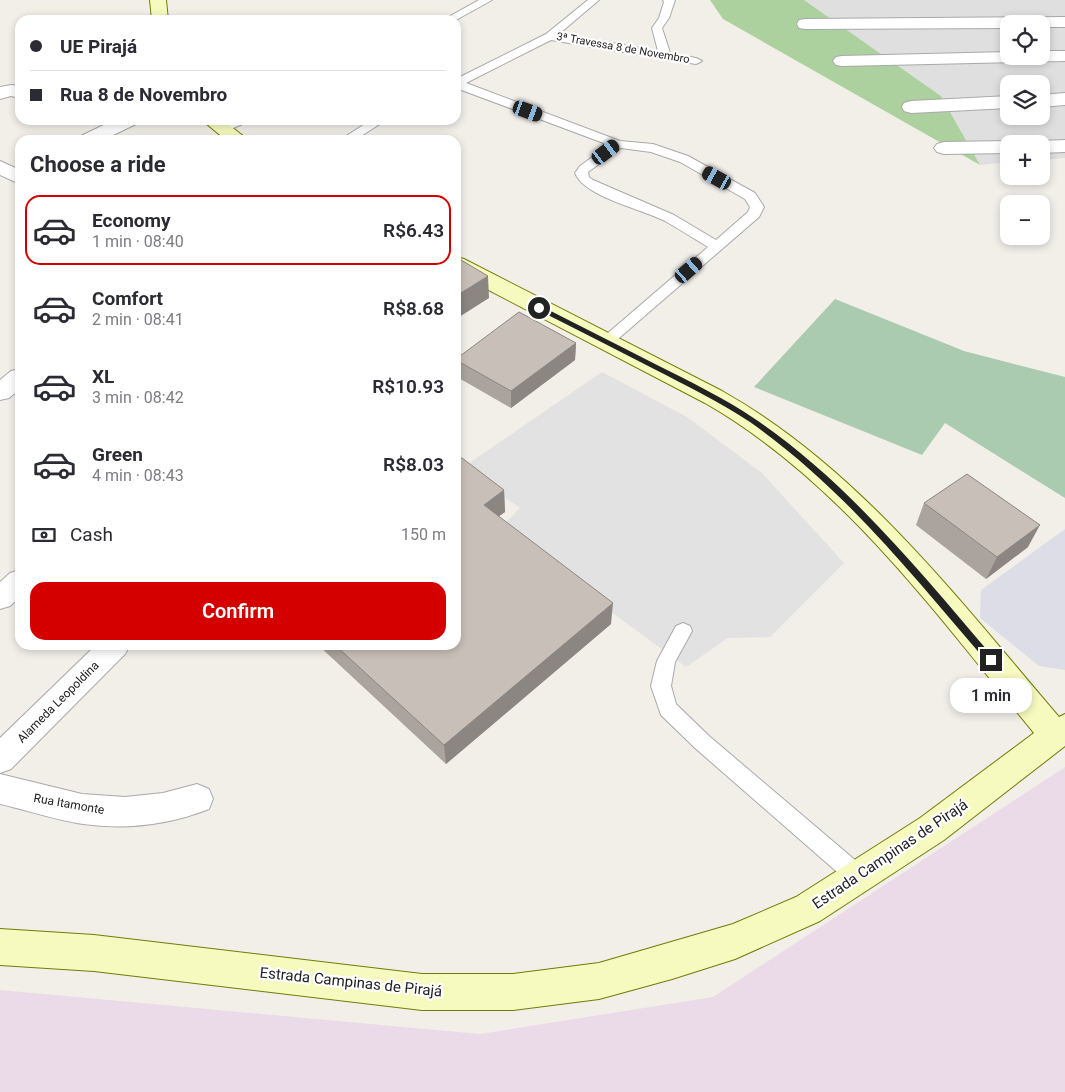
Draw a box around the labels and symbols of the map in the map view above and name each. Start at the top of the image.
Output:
street label: 3ª Travessa 8 de Novembro [555,30,691,66]
car [511,99,544,123]
car [589,137,622,167]
car [700,164,733,192]
car [672,254,705,286]
route start [528,297,550,319]
route end [980,649,1002,671]
street label: Alameda Leopoldina [14,658,102,746]
callout: 1 min [950,678,1032,712]
street label: Rua Itamonte [33,791,105,817]
street label: Estrada Campinas de Pirajá [809,795,971,913]
street label: Estrada Campinas de Pirajá [259,963,443,1001]

